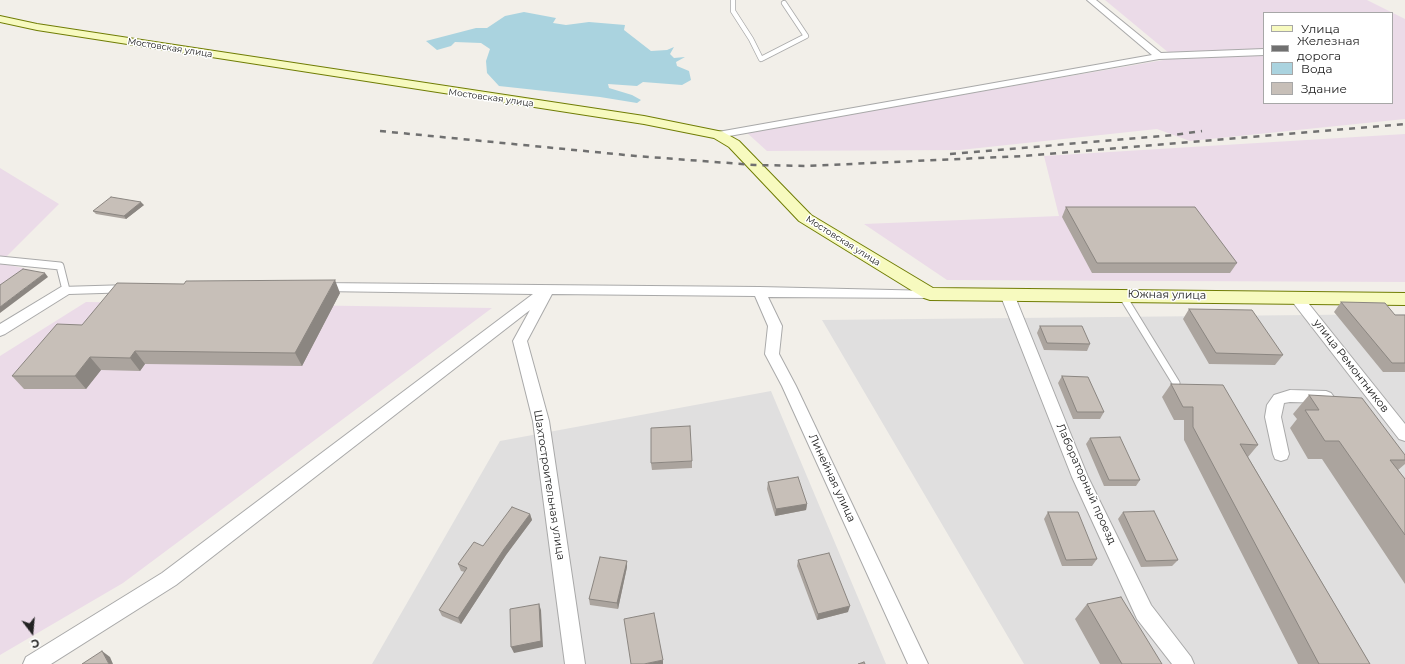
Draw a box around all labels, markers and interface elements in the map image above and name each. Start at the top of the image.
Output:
legend [1263,12,1393,104]
text: Улица [1301,21,1340,36]
text: Железная дорога [1297,33,1360,63]
street label: Мостовская улица [127,36,213,60]
text: Вода [1301,61,1332,76]
text: Здание [1301,81,1347,96]
street label: Мостовская улица [448,87,534,109]
street label: Мостовская улица [804,214,882,268]
street label: Южная улица [1128,288,1206,302]
street label: улица Ремонтников [1310,317,1392,415]
street label: Шахтостроительная улица [531,409,567,561]
street label: Лабораторный проезд [1053,421,1119,547]
street label: Линейная улица [806,432,858,524]
north arrow [12,612,52,652]
text: С [30,636,41,651]

